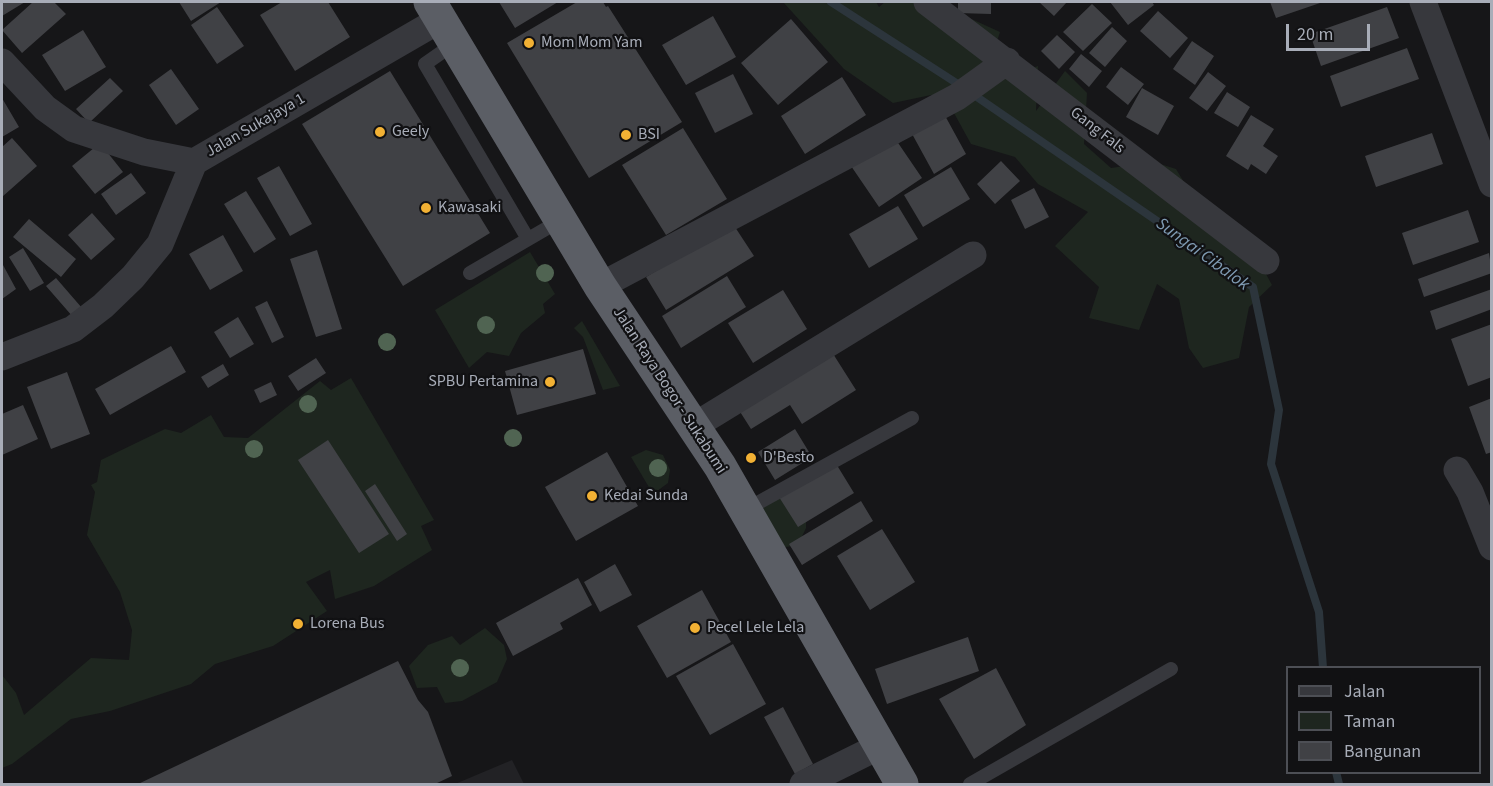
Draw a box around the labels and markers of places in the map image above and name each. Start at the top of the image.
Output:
place label: Mom Mom Yam [541,33,642,53]
marker: Mom Mom Yam [522,36,536,50]
place label: Geely [392,122,429,142]
marker: Geely [373,125,387,139]
place label: BSI [638,125,660,145]
marker: BSI [619,128,633,142]
place label: Kawasaki [438,198,501,218]
marker: Kawasaki [419,201,433,215]
place label: SPBU Pertamina [428,372,538,392]
marker: SPBU Pertamina [543,375,557,389]
place label: D'Besto [763,448,814,468]
marker: D'Besto [744,451,758,465]
place label: Kedai Sunda [604,486,688,506]
marker: Kedai Sunda [585,489,599,503]
place label: Lorena Bus [310,614,384,634]
marker: Lorena Bus [291,617,305,631]
place label: Pecel Lele Lela [707,618,804,638]
marker: Pecel Lele Lela [688,621,702,635]

